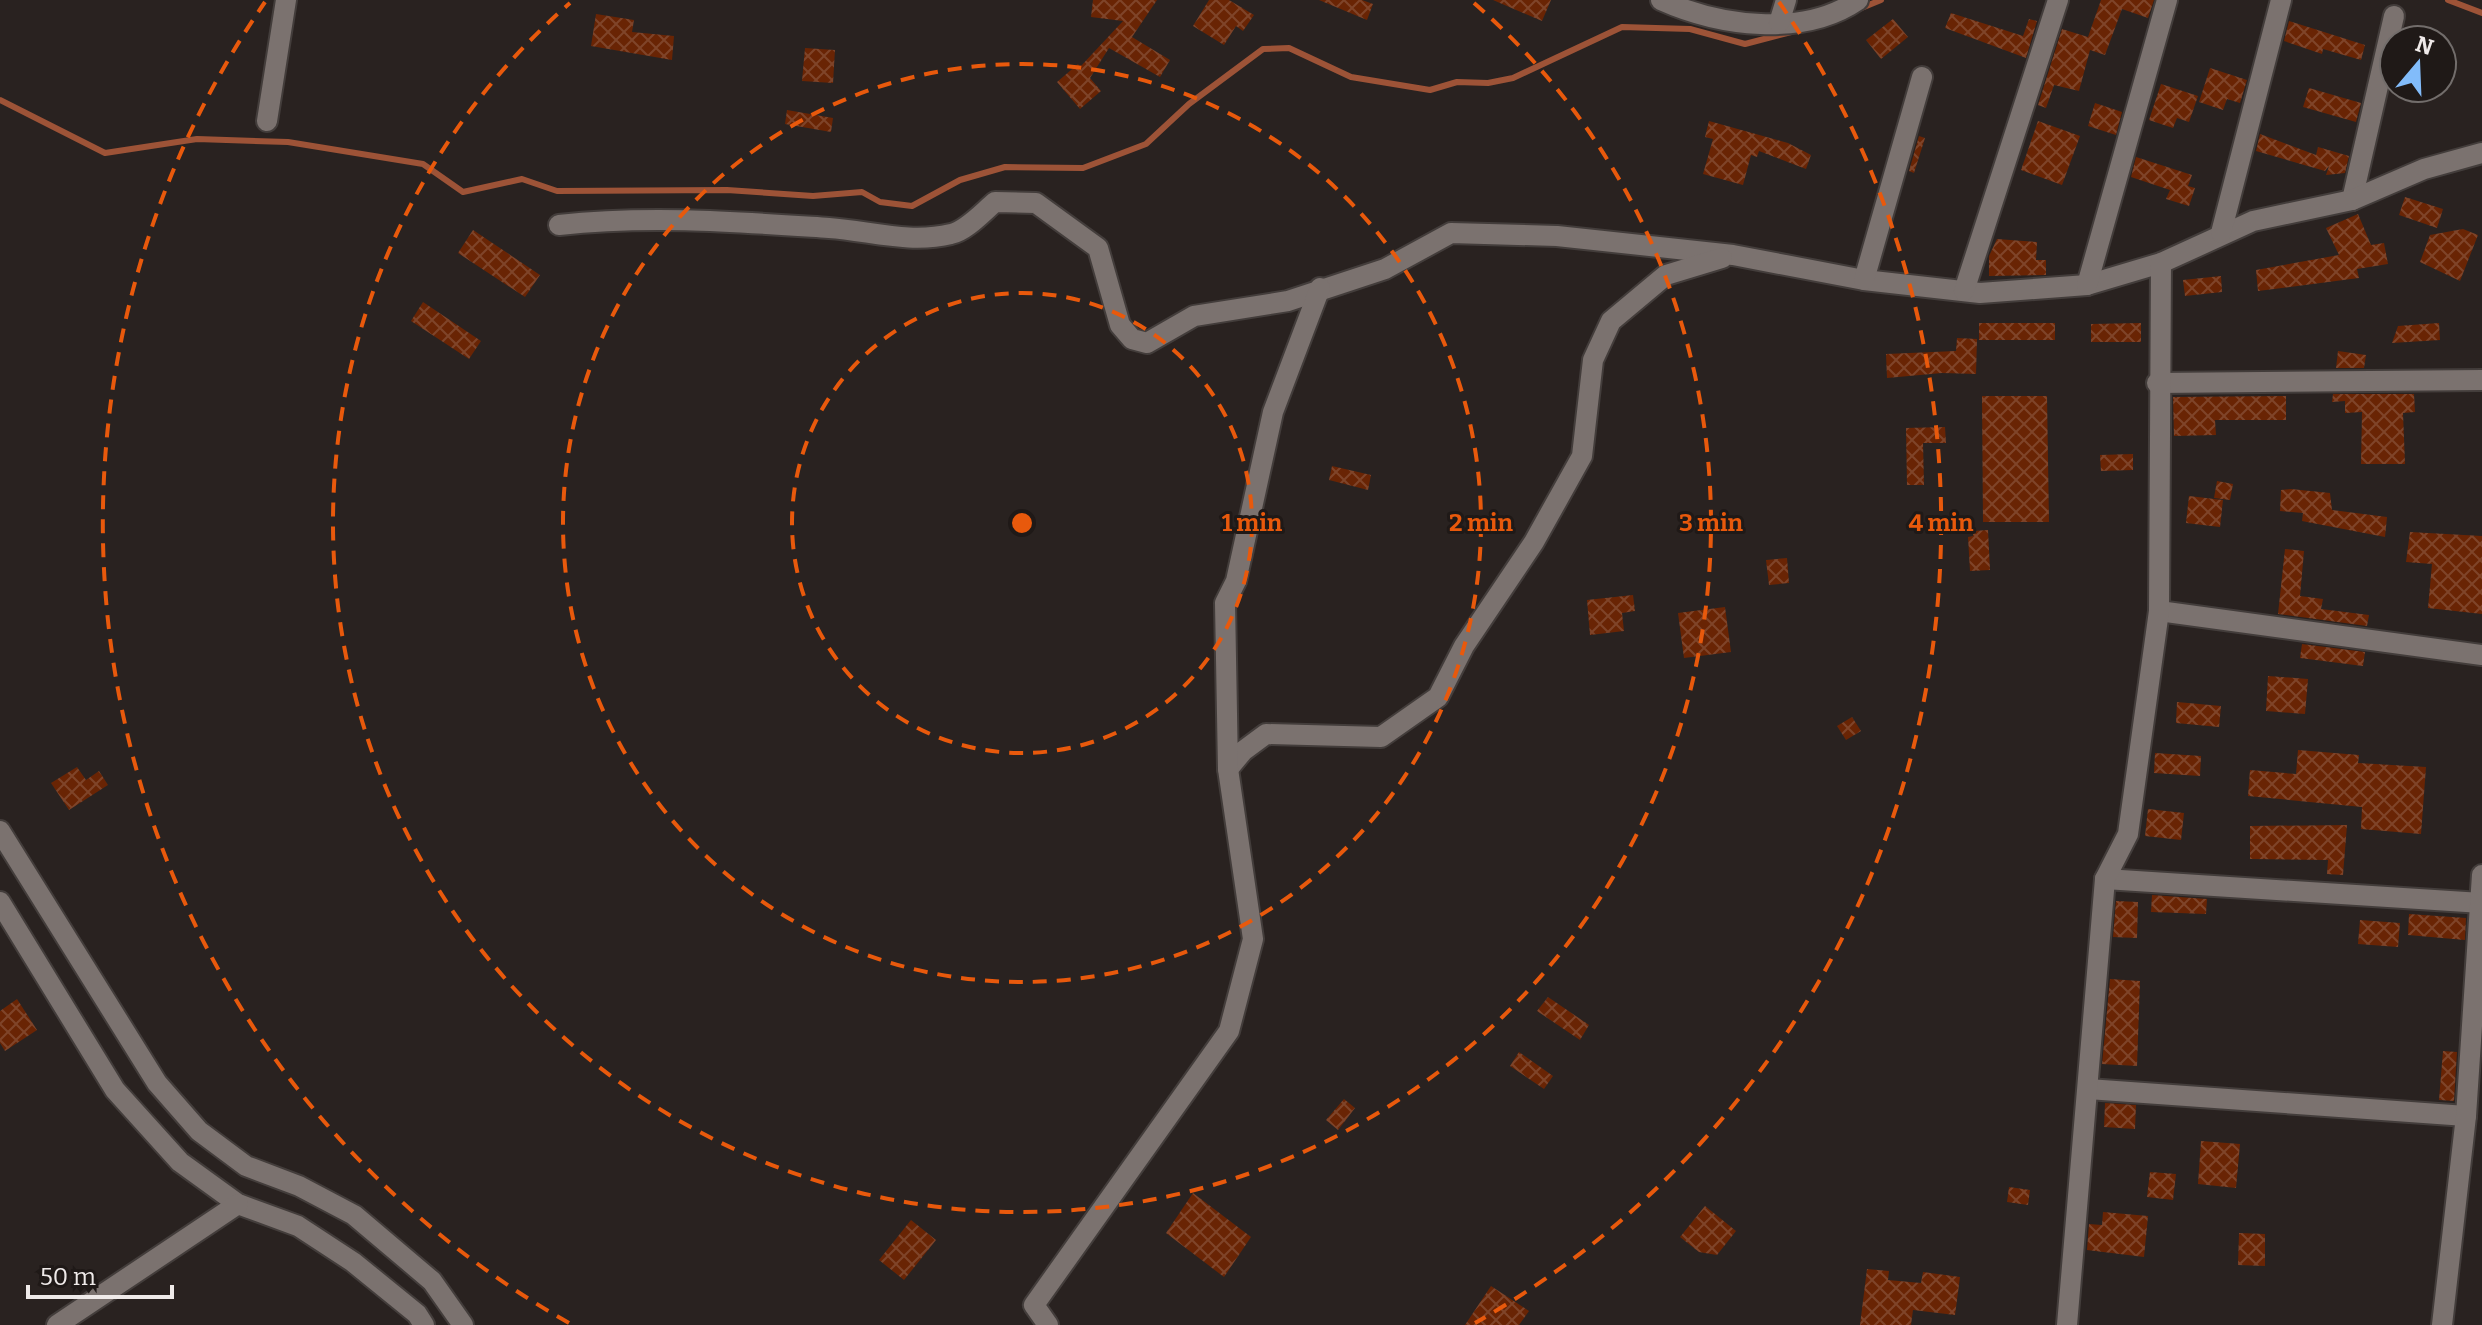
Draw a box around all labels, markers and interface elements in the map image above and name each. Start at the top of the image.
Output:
north arrow [2378,24,2458,104]
text: N [2412,30,2437,61]
centre of rings [1008,509,1036,537]
text: 1 min [1222,509,1283,537]
text: 2 min [1449,509,1513,537]
text: 3 min [1679,509,1744,537]
text: 4 min [1909,509,1974,537]
scale bar [28,1249,172,1299]
text: 50 m [40,1263,96,1291]

